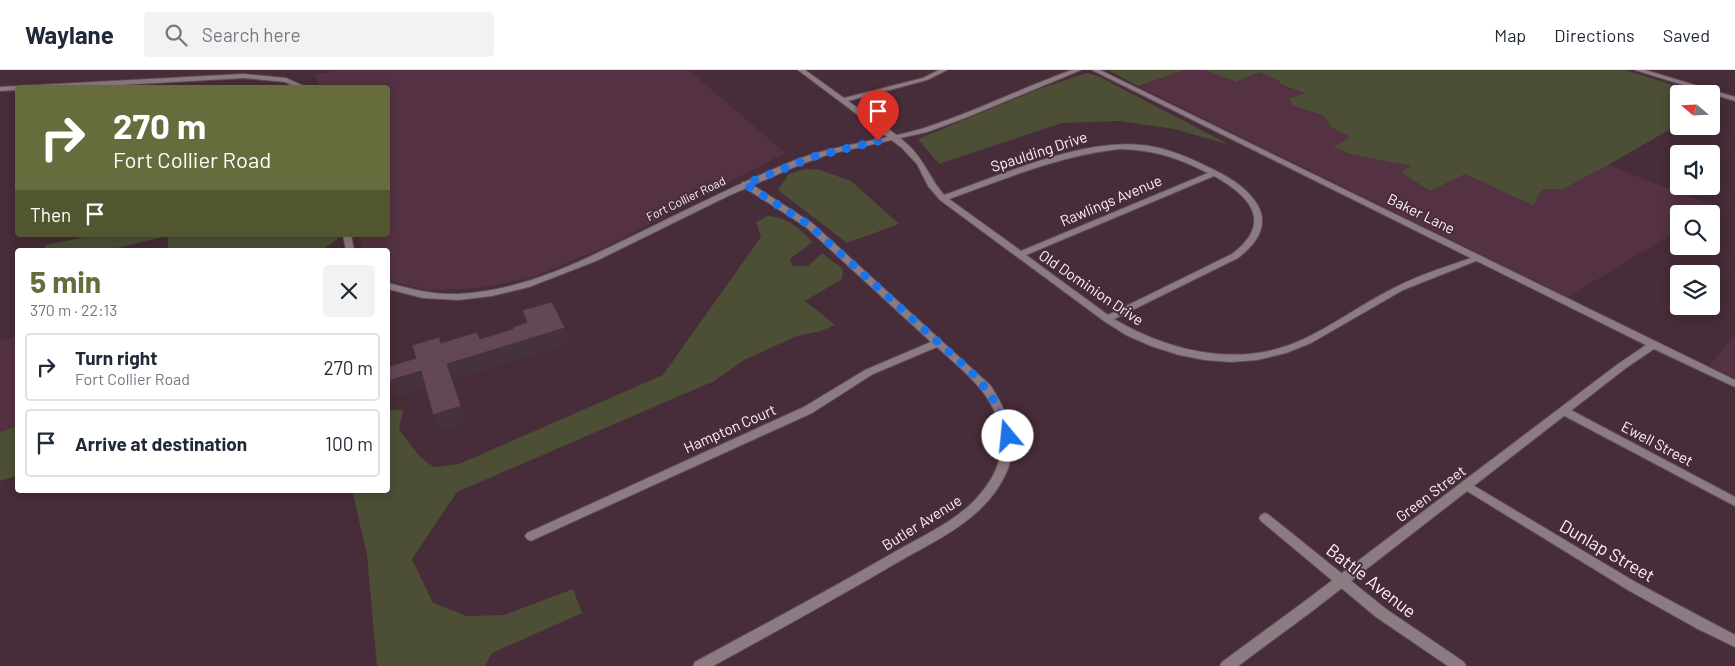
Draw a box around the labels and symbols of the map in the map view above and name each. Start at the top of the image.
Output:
north arrow [1670,85,1720,135]
pin [857,90,899,141]
street label: Spaulding Drive [988,127,1089,175]
street label: Rawlings Avenue [1057,171,1164,230]
street label: Fort Collier Road [644,173,727,223]
street label: Baker Lane [1385,189,1458,237]
street label: Old Dominion Drive [1036,246,1147,329]
street label: Hampton Court [681,400,779,456]
position arrow [981,409,1033,461]
street label: Ewell Street [1619,417,1696,469]
street label: Green Street [1392,461,1469,525]
street label: Butler Avenue [878,491,965,554]
street label: Dunlap Street [1556,514,1659,586]
street label: Battle Avenue [1322,538,1421,622]

